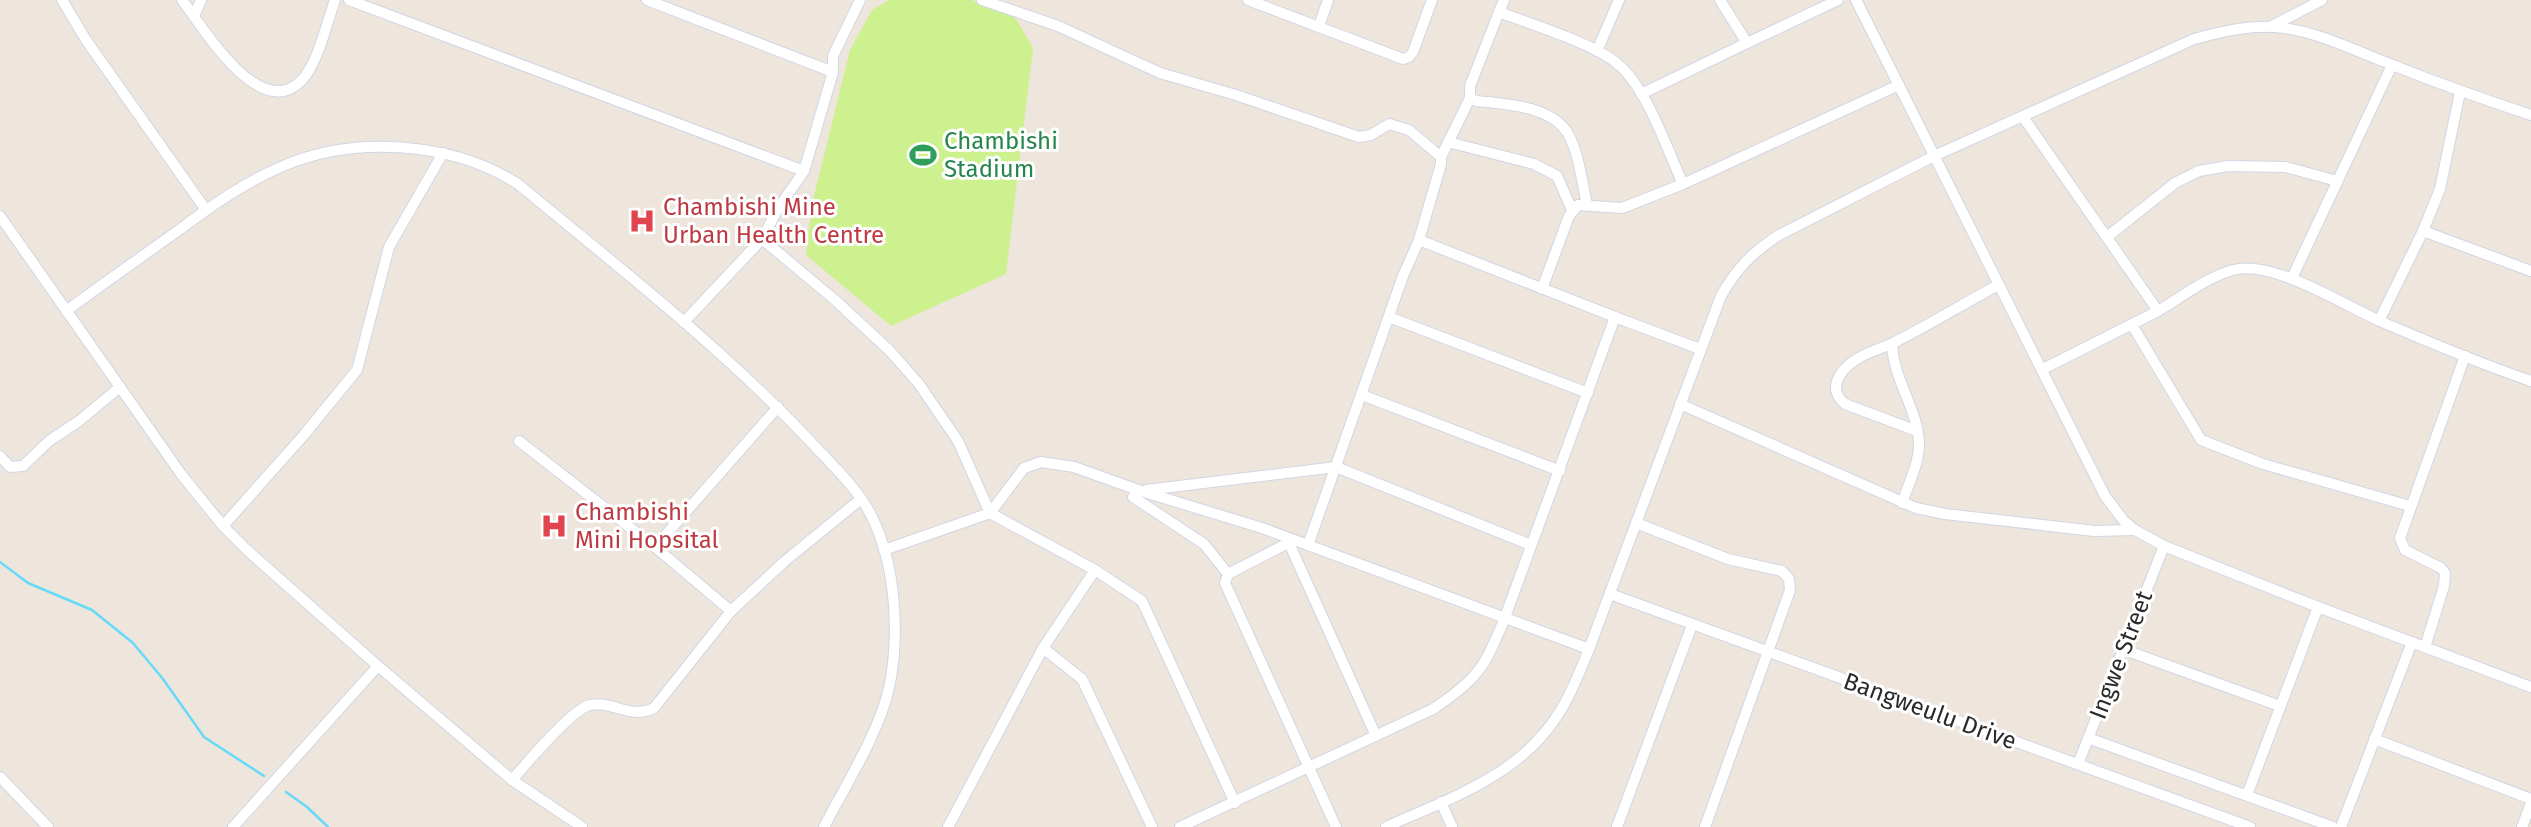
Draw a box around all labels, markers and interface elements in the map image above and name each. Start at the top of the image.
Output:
place label: Chambishi Stadium [944,127,1058,183]
sports icon: Chambishi Stadium [908,140,938,170]
place label: Chambishi Mine Urban Health Centre [663,193,884,249]
hospital icon: Chambishi Mine Urban Health Centre [627,206,657,236]
place label: Chambishi Mini Hopsital [575,498,719,554]
hospital icon: Chambishi Mini Hopsital [539,511,569,541]
street label: Ingwe Street [2084,586,2158,723]
street label: Bangweulu Drive [1840,667,2020,755]

